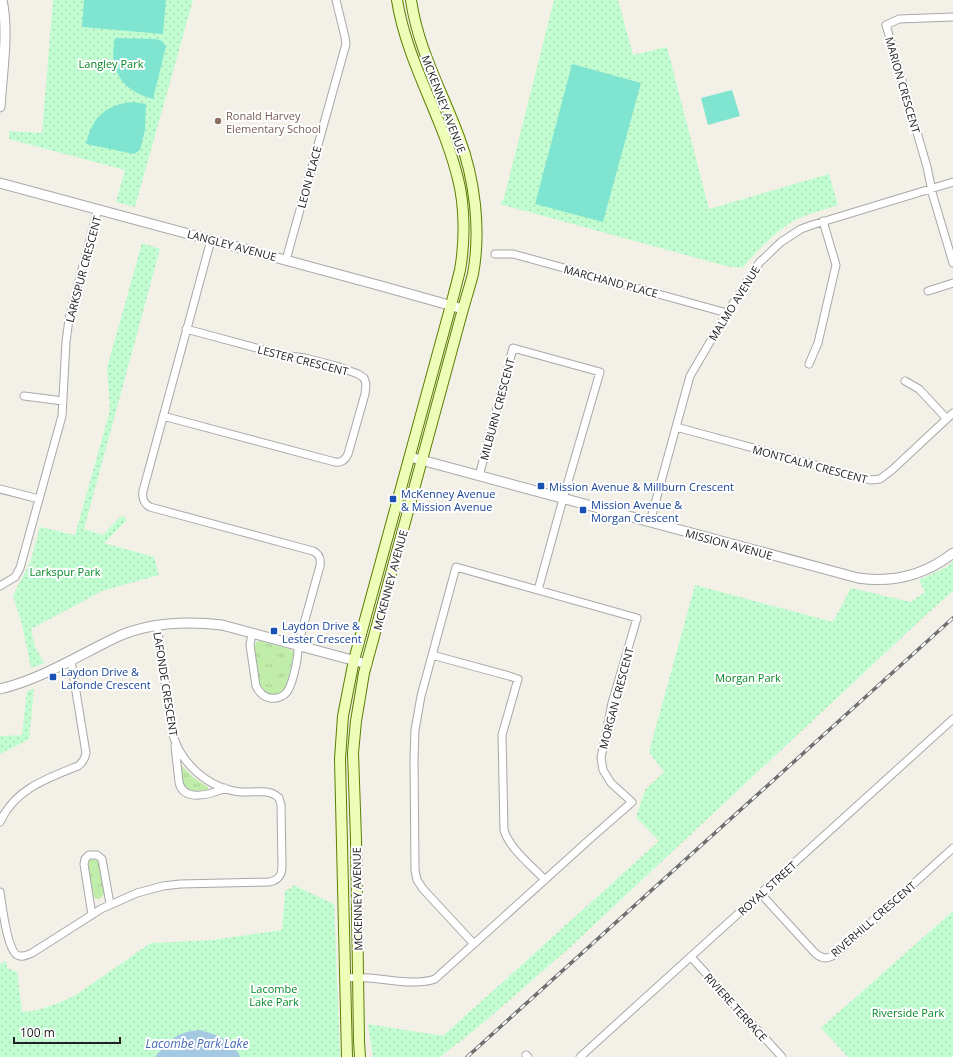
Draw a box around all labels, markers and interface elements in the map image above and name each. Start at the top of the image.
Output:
street label: MARION CRESCENT [882,35,924,135]
street label: MCKENNEY AVENUE [418,53,470,155]
park label: Langley Park [79,56,144,71]
place label: Ronald Harvey Elementary School [226,108,321,136]
marker: Ronald Harvey Elementary School [213,116,223,126]
street label: LEON PLACE [293,144,325,210]
street label: LARKSPUR CRESCENT [62,214,104,324]
street label: LANGLEY AVENUE [186,226,278,264]
street label: MARCHAND PLACE [562,261,660,301]
street label: MALMO AVENUE [705,263,763,343]
street label: LESTER CRESCENT [256,341,350,379]
street label: MILBURN CRESCENT [476,356,518,462]
street label: MONTCALM CRESCENT [751,441,869,487]
place label: Mission Avenue & Millburn Crescent [549,479,734,494]
marker: Mission Avenue & Millburn Crescent [536,481,546,491]
place label: McKenney Avenue & Mission Avenue [401,486,495,514]
marker: McKenney Avenue & Mission Avenue [388,494,398,504]
place label: Mission Avenue & Morgan Crescent [591,497,682,525]
marker: Mission Avenue & Morgan Crescent [578,505,588,515]
street label: MISSION AVENUE [684,525,774,563]
street label: MCKENNEY AVENUE [369,528,411,632]
park label: Larkspur Park [29,564,101,579]
place label: Laydon Drive & Lester Crescent [282,618,362,646]
marker: Laydon Drive & Lester Crescent [269,626,279,636]
street label: LAFONDE CRESCENT [150,631,182,737]
street label: MORGAN CRESCENT [595,646,637,750]
place label: Laydon Drive & Lafonde Crescent [61,664,151,692]
park label: Morgan Park [715,670,781,685]
marker: Laydon Drive & Lafonde Crescent [48,672,58,682]
street label: MCKENNEY AVENUE [349,847,365,951]
street label: ROYAL STREET [734,858,800,918]
street label: RIVERHILL CRESCENT [827,878,919,960]
street label: RIVIERE TERRACE [701,970,771,1044]
park label: Lacombe Lake Park [249,981,299,1009]
park label: Riverside Park [872,1005,944,1020]
scale bar [14,1019,120,1045]
text: 100 m [20,1024,55,1041]
water label: Lacombe Park Lake [146,1035,248,1052]

